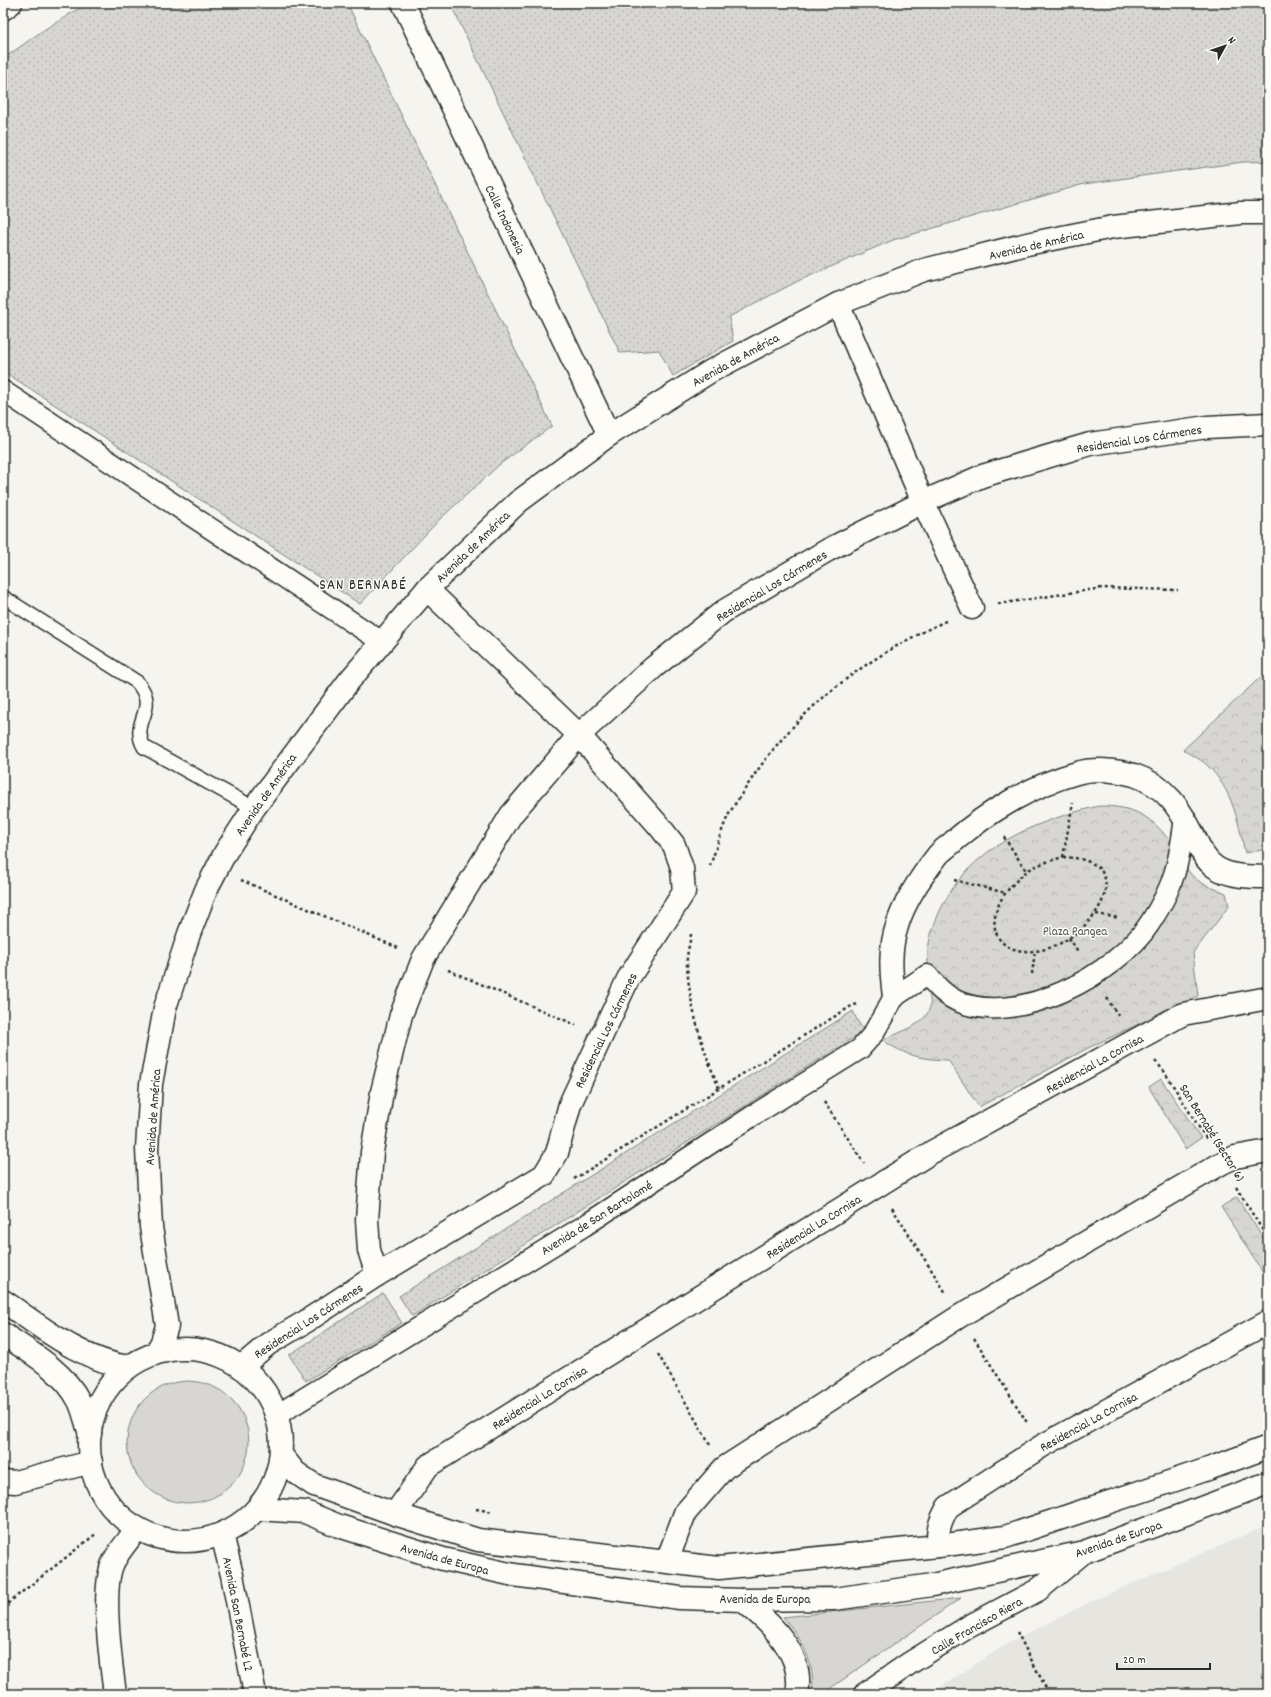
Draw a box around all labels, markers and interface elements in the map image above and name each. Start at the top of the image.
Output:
north arrow [1205,26,1245,66]
text: N [1223,34,1239,49]
street label: Calle Indonesia [479,182,529,259]
street label: Avenida de América [987,226,1087,267]
street label: Avenida de América [689,329,784,393]
street label: Residencial Los Cármenes [1075,421,1203,460]
street label: Avenida de América [432,507,516,588]
street label: Residencial Los Cármenes [713,546,831,628]
district label: SAN BERNABÉ [319,575,407,597]
street label: Avenida de América [232,750,303,841]
park label: Plaza Pangea [1043,923,1108,942]
street label: Residencial Los Cármenes [571,970,644,1092]
street label: Residencial La Cornisa [1043,1030,1148,1100]
street label: Avenida de América [142,1067,167,1166]
street label: San Bernabé (Sector 6) [1173,1081,1249,1186]
street label: Avenida de San Bartolomé [538,1177,657,1261]
street label: Residencial La Cornisa [763,1191,866,1265]
street label: Residencial Los Cármenes [251,1280,368,1365]
street label: Residencial La Cornisa [489,1362,592,1436]
street label: Residencial La Cornisa [1037,1388,1142,1458]
street label: Avenida de Europa [1073,1516,1166,1564]
street label: Avenida de Europa [398,1539,492,1582]
street label: Avenida San Bernabé L2 [216,1555,257,1674]
street label: Avenida de Europa [720,1591,811,1610]
street label: Calle Francisco Riera [928,1593,1027,1661]
scale bar [1117,1645,1210,1671]
text: 20 m [1123,1652,1146,1669]

